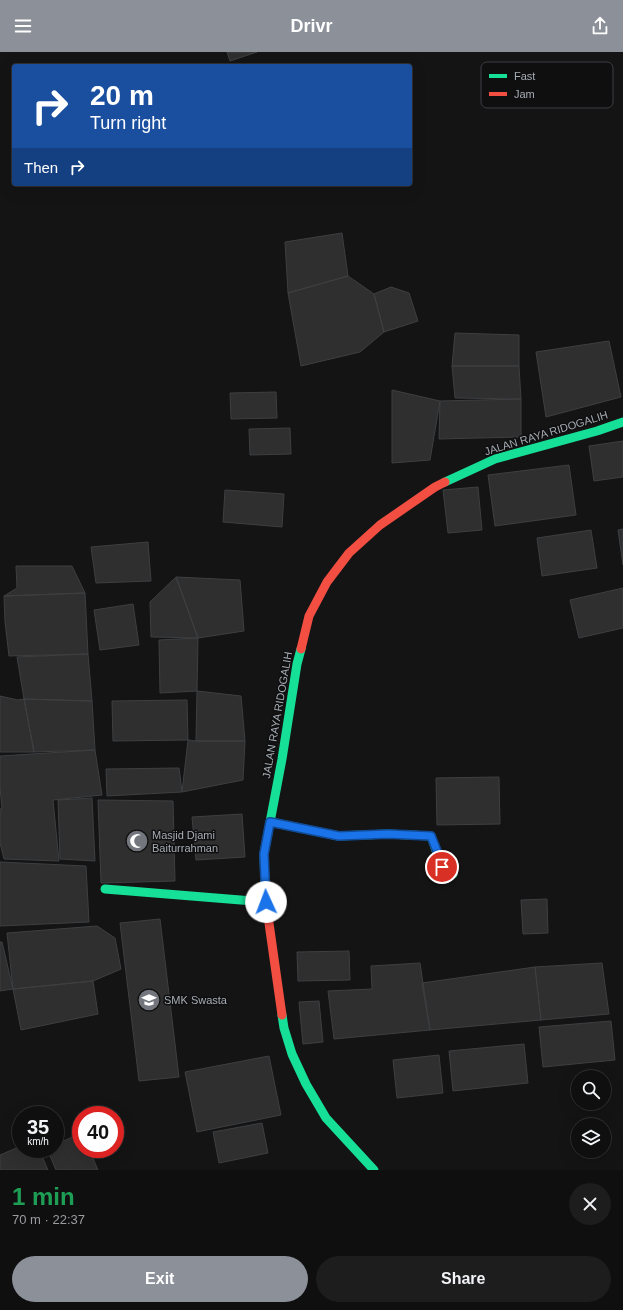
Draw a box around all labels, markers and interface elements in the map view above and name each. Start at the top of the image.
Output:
icon: menu [12,15,34,37]
icon: share [589,15,611,37]
text: Drivr [290,16,333,36]
legend [481,62,613,108]
text: Fast [514,70,535,82]
icon: right [24,80,76,132]
text: 20 m [90,80,154,111]
text: Jam [514,88,535,100]
text: Turn right [90,113,166,133]
icon: right [66,156,88,178]
text: Then [24,159,58,176]
street label: JALAN RAYA RIDOGALIH [483,408,609,458]
street label: JALAN RAYA RIDOGALIH [260,651,294,779]
mosque icon: Masjid Djami Baiturrahman [124,828,150,854]
place label: Masjid Djami Baiturrahman [152,829,218,854]
pin [425,850,459,884]
icon: arrive [431,856,453,878]
position arrow [245,881,287,923]
school or university icon: SMK Swasta [136,987,162,1013]
place label: SMK Swasta [164,994,228,1006]
map controls [571,1070,611,1158]
button: search [571,1070,611,1110]
speed limit sign: 40 [72,1106,124,1158]
text: 35 [27,1116,49,1138]
button: layers [571,1118,611,1158]
text: km/h [27,1136,49,1147]
text: 1 min [12,1183,75,1210]
button: close [569,1183,611,1225]
text: 70 m · 22:37 [12,1212,85,1227]
button: Exit [12,1256,308,1302]
button: Share [316,1256,611,1302]

